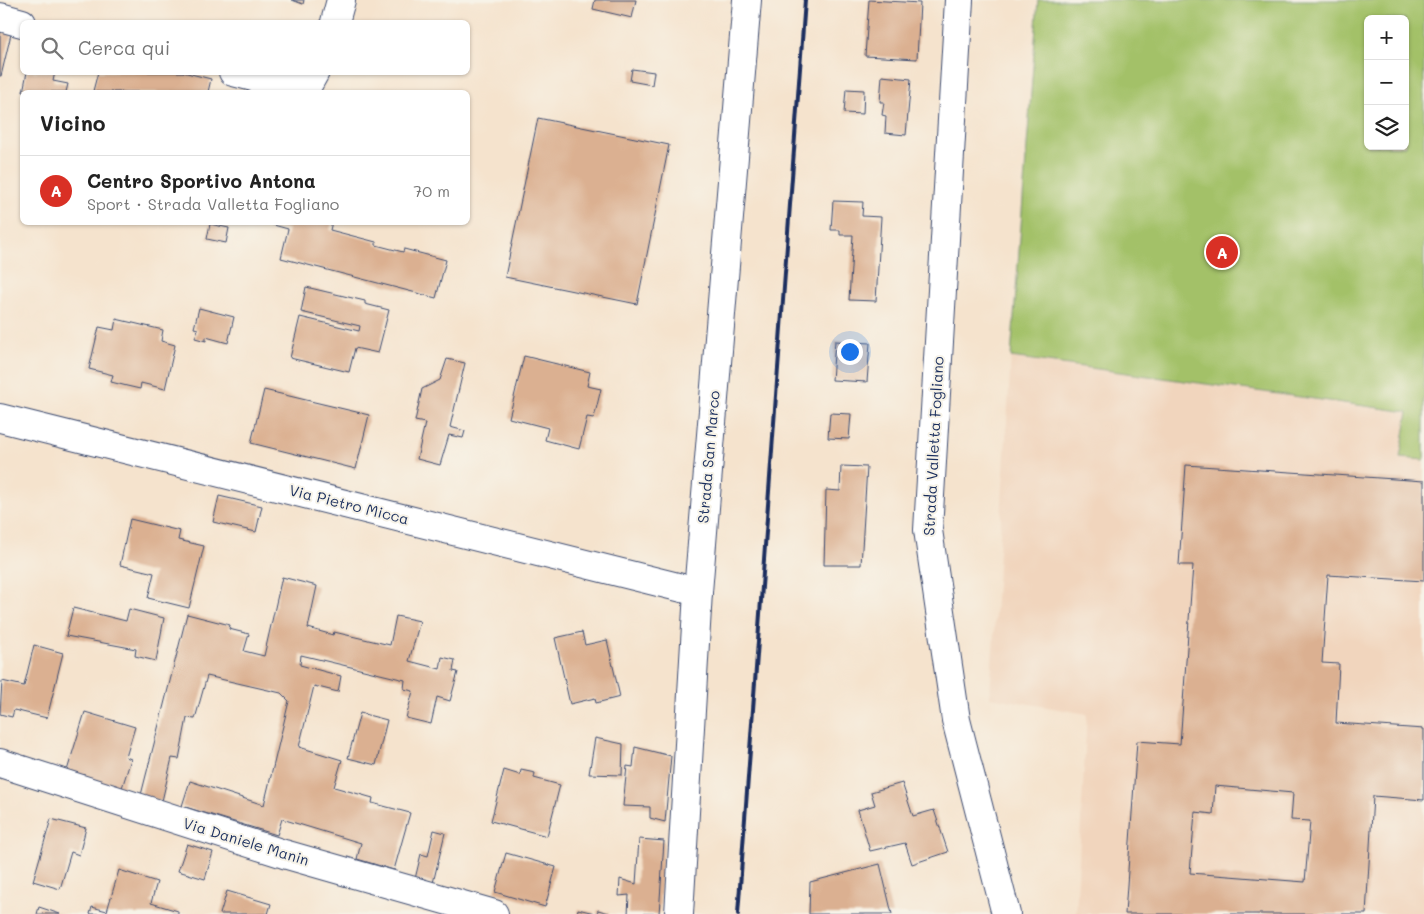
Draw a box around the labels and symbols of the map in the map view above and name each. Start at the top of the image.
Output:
pin: A [1206,233,1238,271]
your location [837,339,863,365]
street label: Strada Valletta Fogliano [918,356,948,536]
street label: Strada San Marco [692,390,724,524]
street label: Via Pietro Micca [287,479,411,529]
street label: Via Daniele Manin [181,812,312,870]

